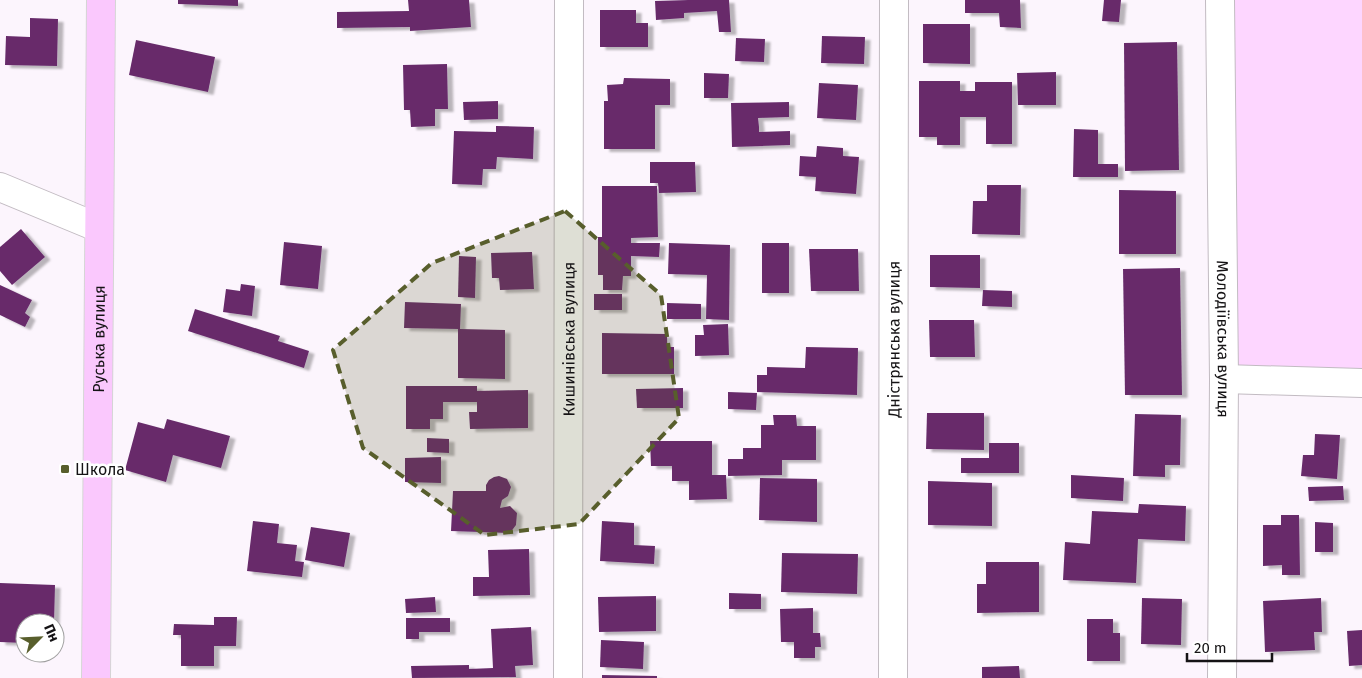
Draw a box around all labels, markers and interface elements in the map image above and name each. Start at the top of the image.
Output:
street label: Молодіївська вулиця [1213,260,1233,418]
street label: Дністрянська вулиця [884,261,904,418]
street label: Кишинівська вулиця [559,262,579,416]
street label: Руська вулиця [89,285,109,393]
place label: Школа [75,460,125,479]
marker: Школа [59,463,71,475]
north arrow [15,613,65,663]
text: Пн [40,621,63,644]
scale bar [1187,630,1272,662]
text: 20 m [1194,639,1227,657]

